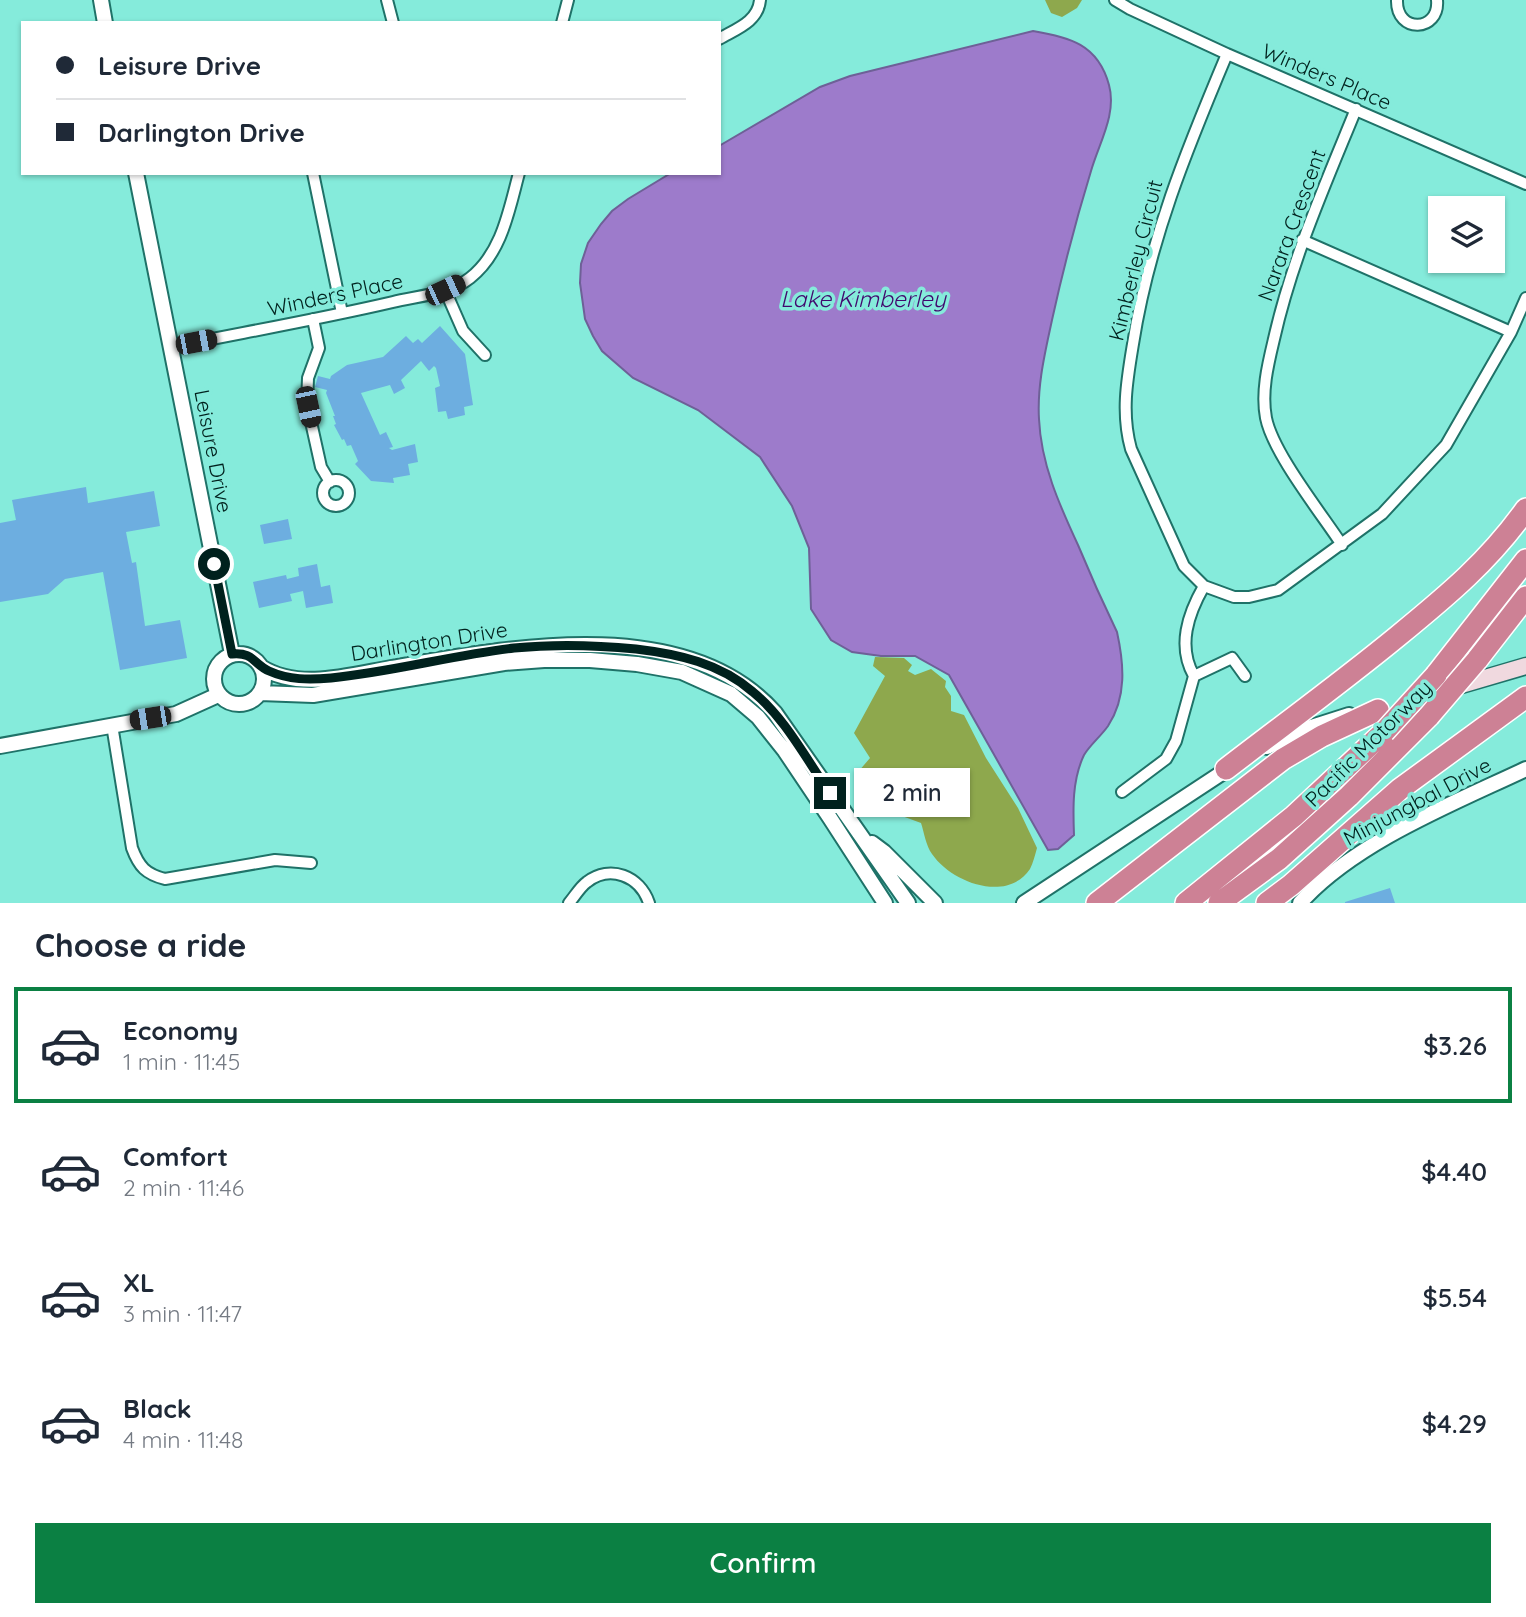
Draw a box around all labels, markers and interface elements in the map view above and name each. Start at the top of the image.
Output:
street label: Winders Place [1258,37,1396,115]
text: Leisure Drive [98,49,261,82]
text: Darlington Drive [98,116,305,149]
street label: Narara Crescent [1251,145,1331,305]
street label: Kimberley Circuit [1102,177,1168,343]
map controls [1428,196,1505,273]
button: layers [1428,196,1505,273]
street label: Winders Place [265,267,405,321]
car [422,272,469,308]
water label: Lake Kimberley [780,284,948,313]
car [174,328,219,356]
car [294,384,323,430]
street label: Leisure Drive [189,387,239,515]
route start [198,548,230,580]
street label: Darlington Drive [349,616,509,666]
street label: Pacific Motorway [1299,674,1437,812]
car [128,704,173,732]
street label: Minjungbal Drive [1339,751,1495,851]
callout: 2 min [854,768,970,818]
route end [814,777,846,809]
text: 2 min [882,778,942,807]
text: Choose a ride [35,925,247,965]
icon: car [39,1014,102,1077]
text: Economy [123,1014,238,1047]
text: $3.26 [1423,1029,1487,1062]
text: 1 min · 11:45 [123,1047,240,1076]
icon: car [39,1140,102,1203]
text: Comfort [123,1140,228,1173]
text: $4.40 [1421,1155,1487,1188]
text: 2 min · 11:46 [123,1173,244,1202]
icon: car [39,1266,102,1329]
text: XL [123,1266,155,1299]
text: $5.54 [1423,1281,1487,1314]
text: 3 min · 11:47 [123,1299,242,1328]
icon: car [39,1392,102,1455]
text: Black [123,1392,192,1425]
text: $4.29 [1422,1407,1487,1440]
text: 4 min · 11:48 [123,1425,244,1454]
button: Confirm [35,1523,1491,1603]

